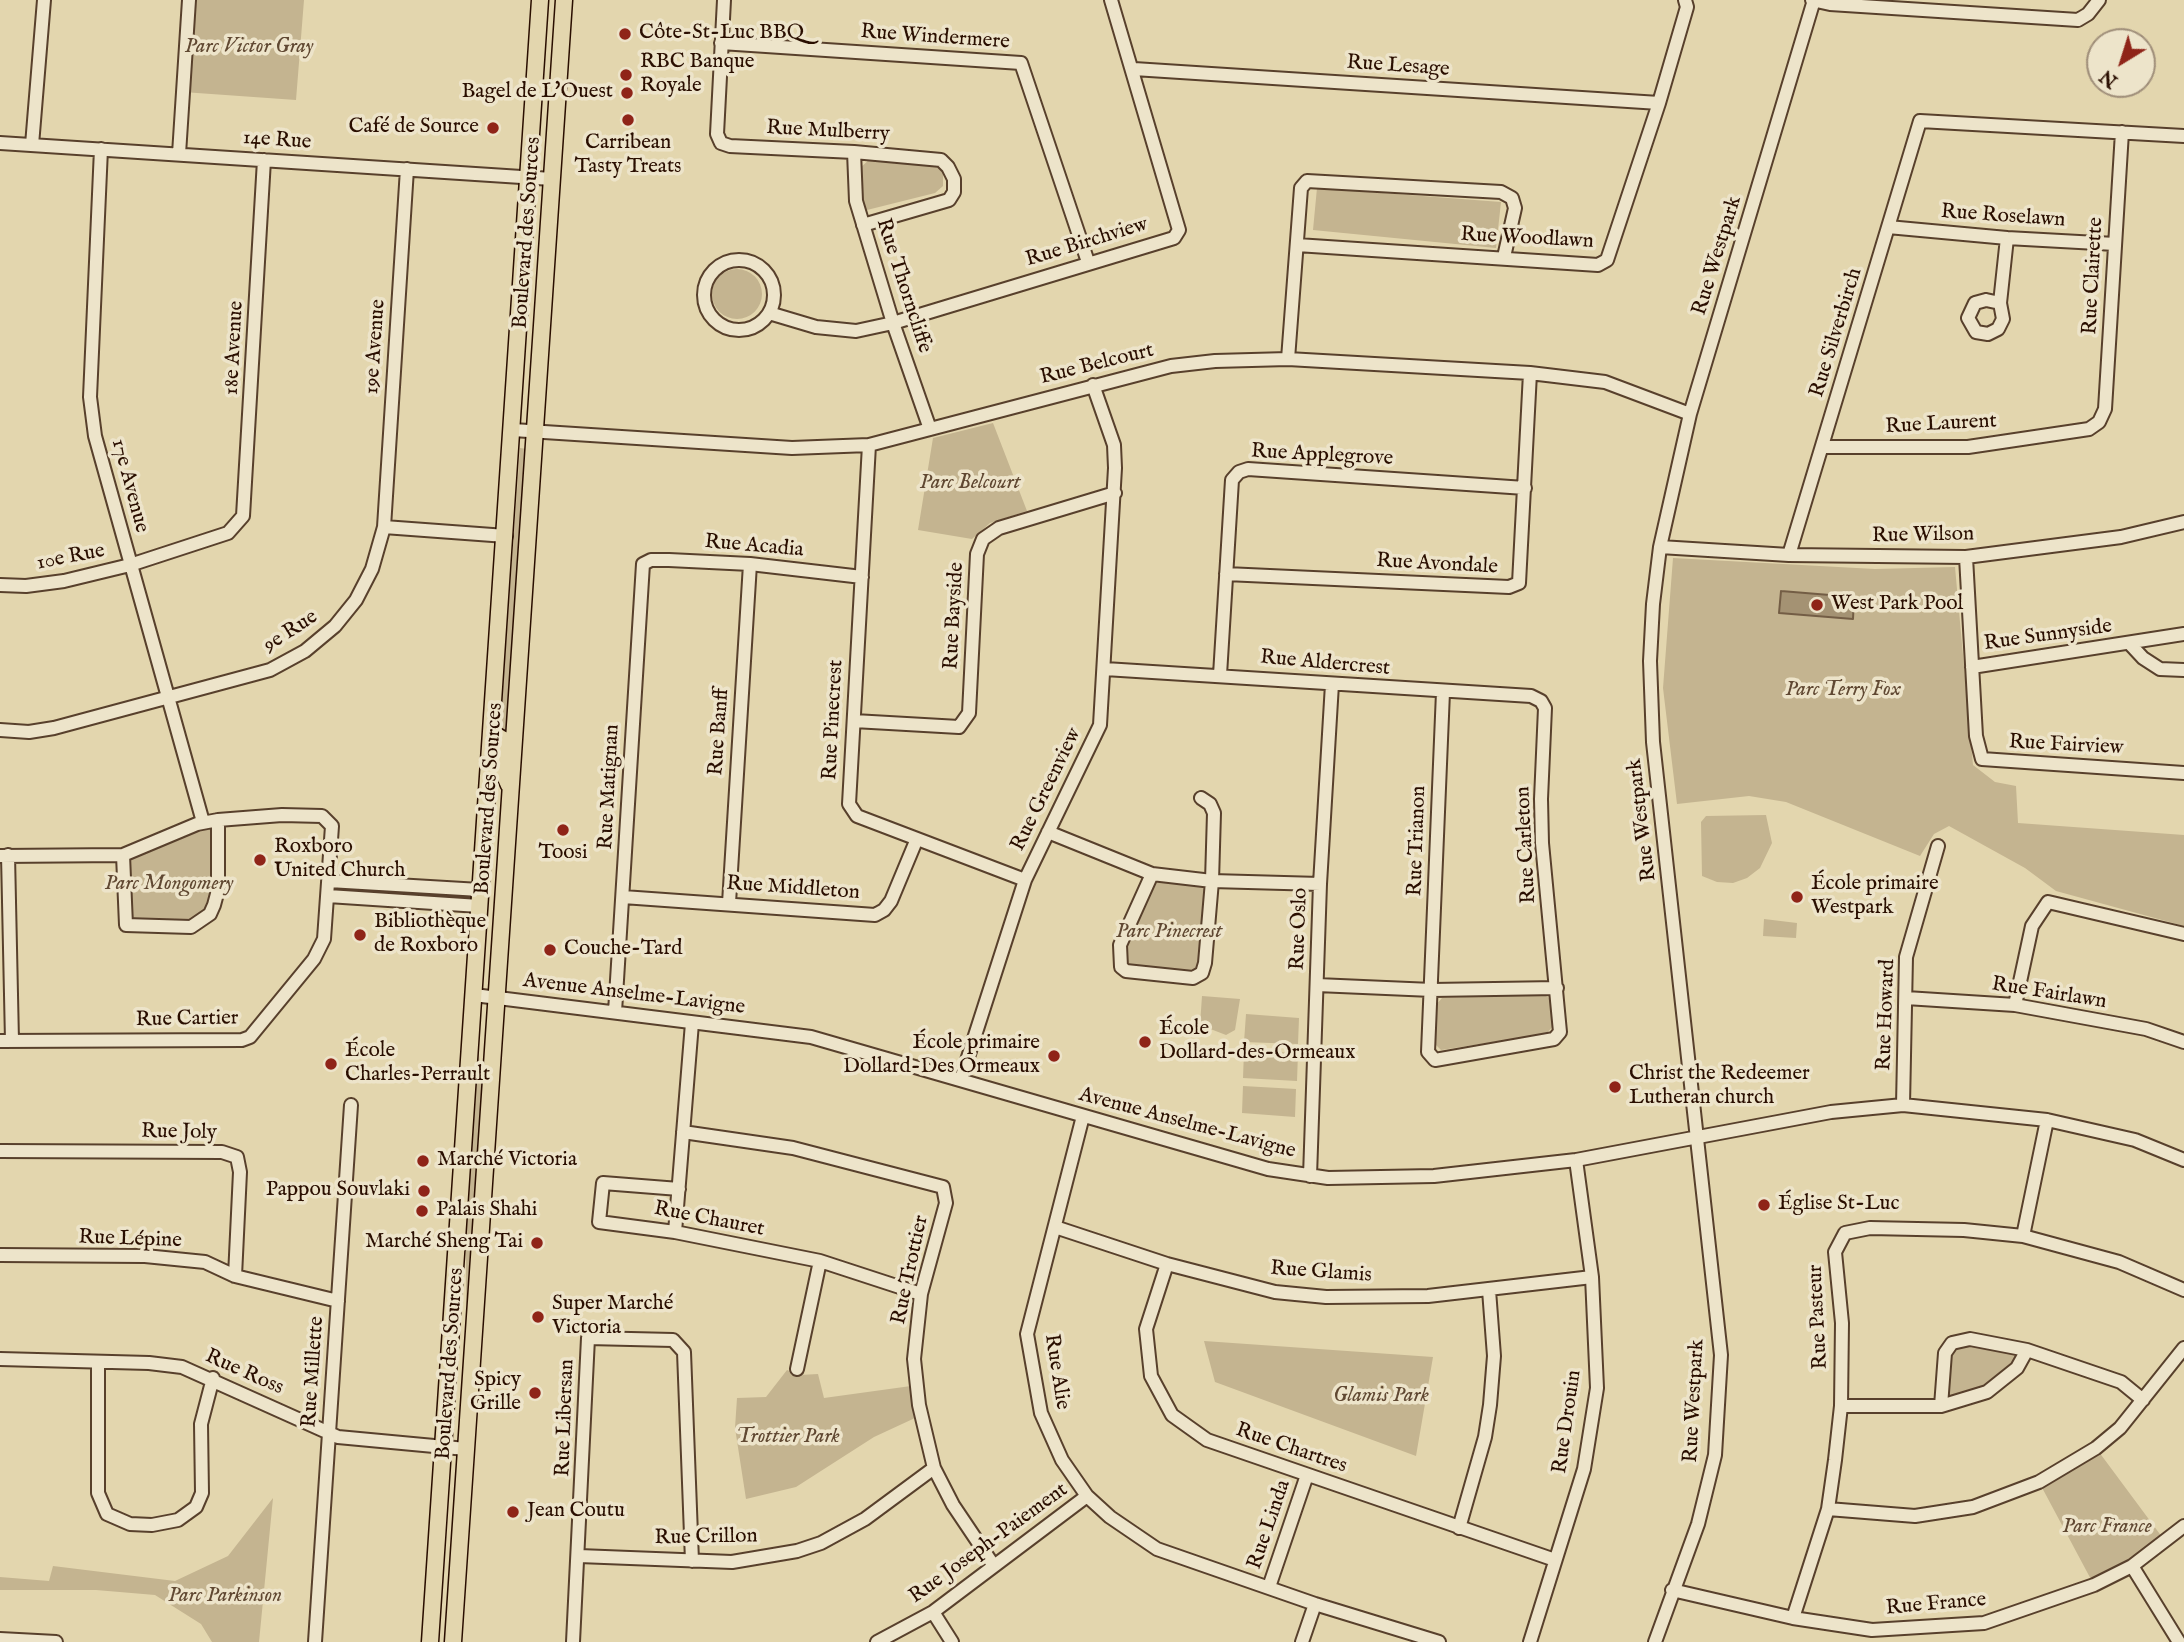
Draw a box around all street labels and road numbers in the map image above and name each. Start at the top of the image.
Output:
street label: Rue Windermere [860,20,1010,56]
street label: Rue Lesage [1346,51,1450,83]
street label: Rue Mulberry [766,116,890,148]
street label: 14e Rue [242,126,312,156]
street label: Boulevard des Sources [509,136,547,330]
street label: Rue Westpark [1688,193,1748,319]
street label: Rue Roselawn [1940,200,2066,234]
street label: Rue Birchview [1023,212,1151,274]
street label: Rue Thorncliffe [869,215,937,357]
street label: Rue Clairette [2078,216,2110,336]
street label: Rue Woodlawn [1460,223,1594,255]
street label: Rue Silverbirch [1805,265,1869,401]
street label: 19e Avenue [360,299,392,395]
street label: 18e Avenue [220,300,250,396]
street label: Rue Belcourt [1038,339,1156,391]
street label: Rue Laurent [1885,409,1997,441]
street label: 17e Avenue [104,436,154,536]
street label: Rue Applegrove [1250,440,1394,472]
street label: Rue Wilson [1872,523,1974,549]
street label: Rue Acadia [704,530,804,564]
street label: 10e Rue [35,539,107,577]
street label: Rue Avondale [1375,549,1499,581]
street label: Rue Bayside [940,561,970,671]
street label: 9e Rue [259,605,323,659]
street label: Rue Sunnyside [1982,615,2114,657]
street label: Rue Aldercrest [1259,646,1391,682]
street label: Rue Pinecrest [818,659,850,781]
street label: Rue Banff [704,687,736,777]
street label: Boulevard des Sources [471,702,509,896]
street label: Rue Matignan [594,724,626,850]
street label: Rue Greenview [1006,724,1088,856]
street label: Rue Fairview [2008,730,2124,762]
street label: Rue Westpark [1623,757,1663,883]
street label: Rue Trianon [1403,785,1433,897]
street label: Rue Carleton [1511,786,1543,904]
street label: Rue Middleton [726,872,860,906]
street label: Rue Oslo [1286,887,1314,971]
street label: Rue Howard [1872,959,1902,1071]
street label: Avenue Anselme-Lavigne [522,969,746,1021]
street label: Rue Fairlawn [1990,972,2108,1016]
street label: Rue Cartier [135,1007,239,1033]
street label: Avenue Anselme-Lavigne [1076,1083,1298,1165]
street label: Rue Joly [141,1120,217,1146]
street label: Rue Chauret [652,1197,766,1243]
street label: Rue Trottier [887,1213,935,1327]
street label: Rue Lépine [78,1226,182,1254]
street label: Rue Glamis [1269,1257,1373,1289]
street label: Rue Pasteur [1804,1264,1834,1370]
street label: Boulevard des Sources [432,1267,470,1461]
street label: Rue Millette [298,1316,330,1428]
street label: Rue Alie [1038,1332,1074,1412]
street label: Rue Westpark [1679,1339,1711,1463]
street label: Rue Ross [201,1345,287,1401]
street label: Rue Libersan [551,1359,581,1477]
street label: Rue Drouin [1548,1369,1588,1475]
street label: Rue Chartres [1232,1418,1350,1480]
street label: Rue Linda [1243,1477,1297,1573]
street label: Rue Joseph-Paiement [905,1478,1073,1610]
street label: Rue Crillon [654,1525,758,1551]
street label: Rue France [1885,1588,1987,1622]

